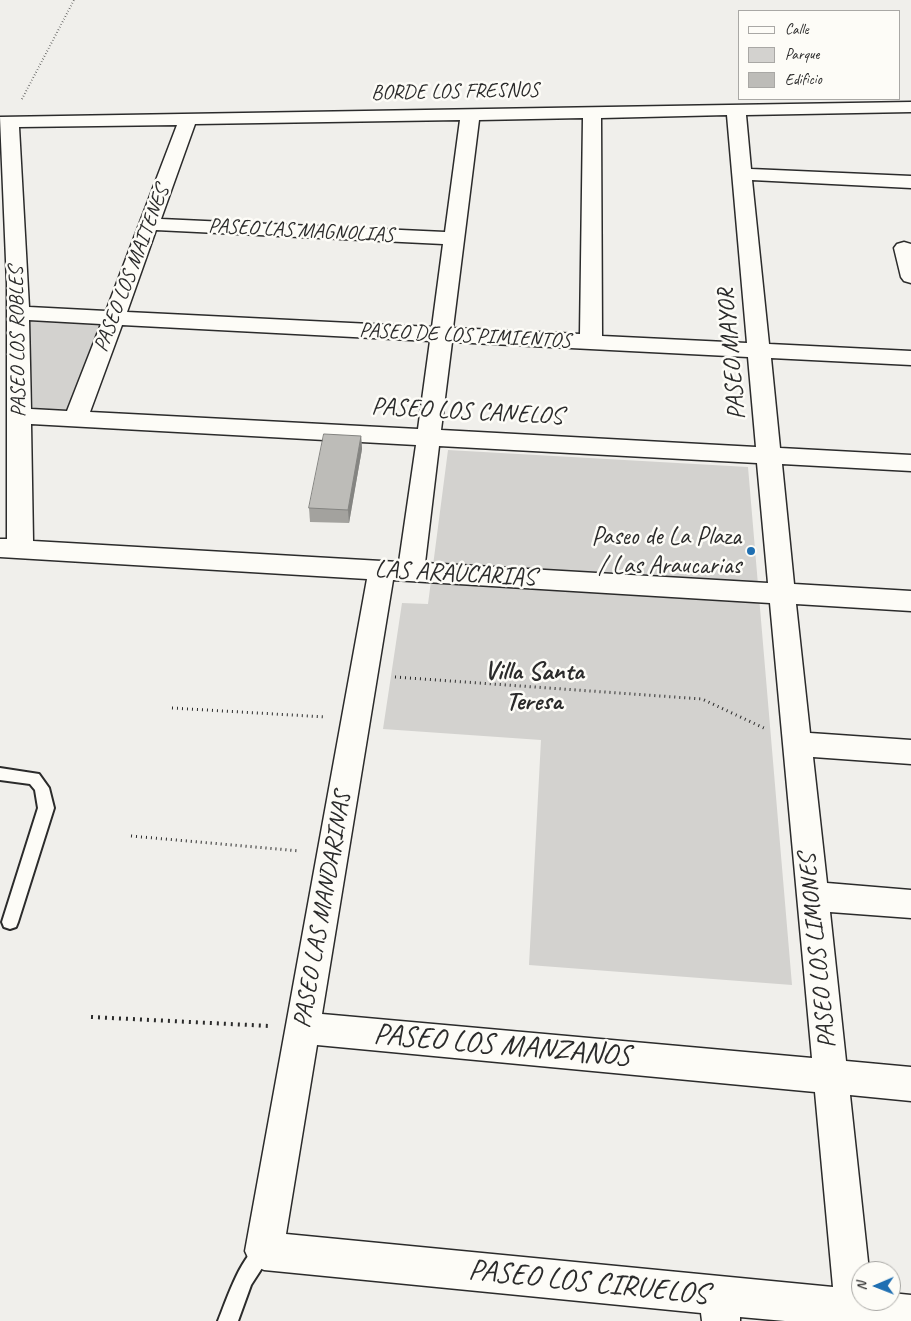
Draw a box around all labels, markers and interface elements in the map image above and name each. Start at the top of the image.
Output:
legend [738,10,901,100]
text: Calle [785,20,809,39]
text: Parque [785,45,819,64]
text: Edificio [785,70,822,89]
street label: BORDE LOS FRESNOS [371,78,539,106]
street label: PASEO LOS MAITENES [89,182,175,356]
street label: PASEO LAS MAGNOLIAS [208,214,394,248]
street label: PASEO LOS ROBLES [4,266,32,418]
street label: PASEO MAYOR [711,287,753,421]
street label: PASEO DE LOS PIMIENTOS [359,318,571,354]
street label: PASEO LOS CANELOS [371,392,563,432]
place label: Paseo de La Plaza / Las Araucarias [591,522,741,581]
marker: Paseo de La Plaza / Las Araucarias [745,545,757,557]
street label: LAS ARAUCARIAS [374,555,536,593]
district label: Villa Santa Teresa [484,656,584,718]
street label: PASEO LAS MANDARINAS [287,789,359,1031]
street label: PASEO LOS LIMONES [793,852,843,1050]
street label: PASEO LOS MANZANOS [372,1017,632,1075]
street label: PASEO LOS CIRUELOS [467,1253,709,1313]
north arrow [851,1261,901,1311]
text: N [853,1282,870,1291]

